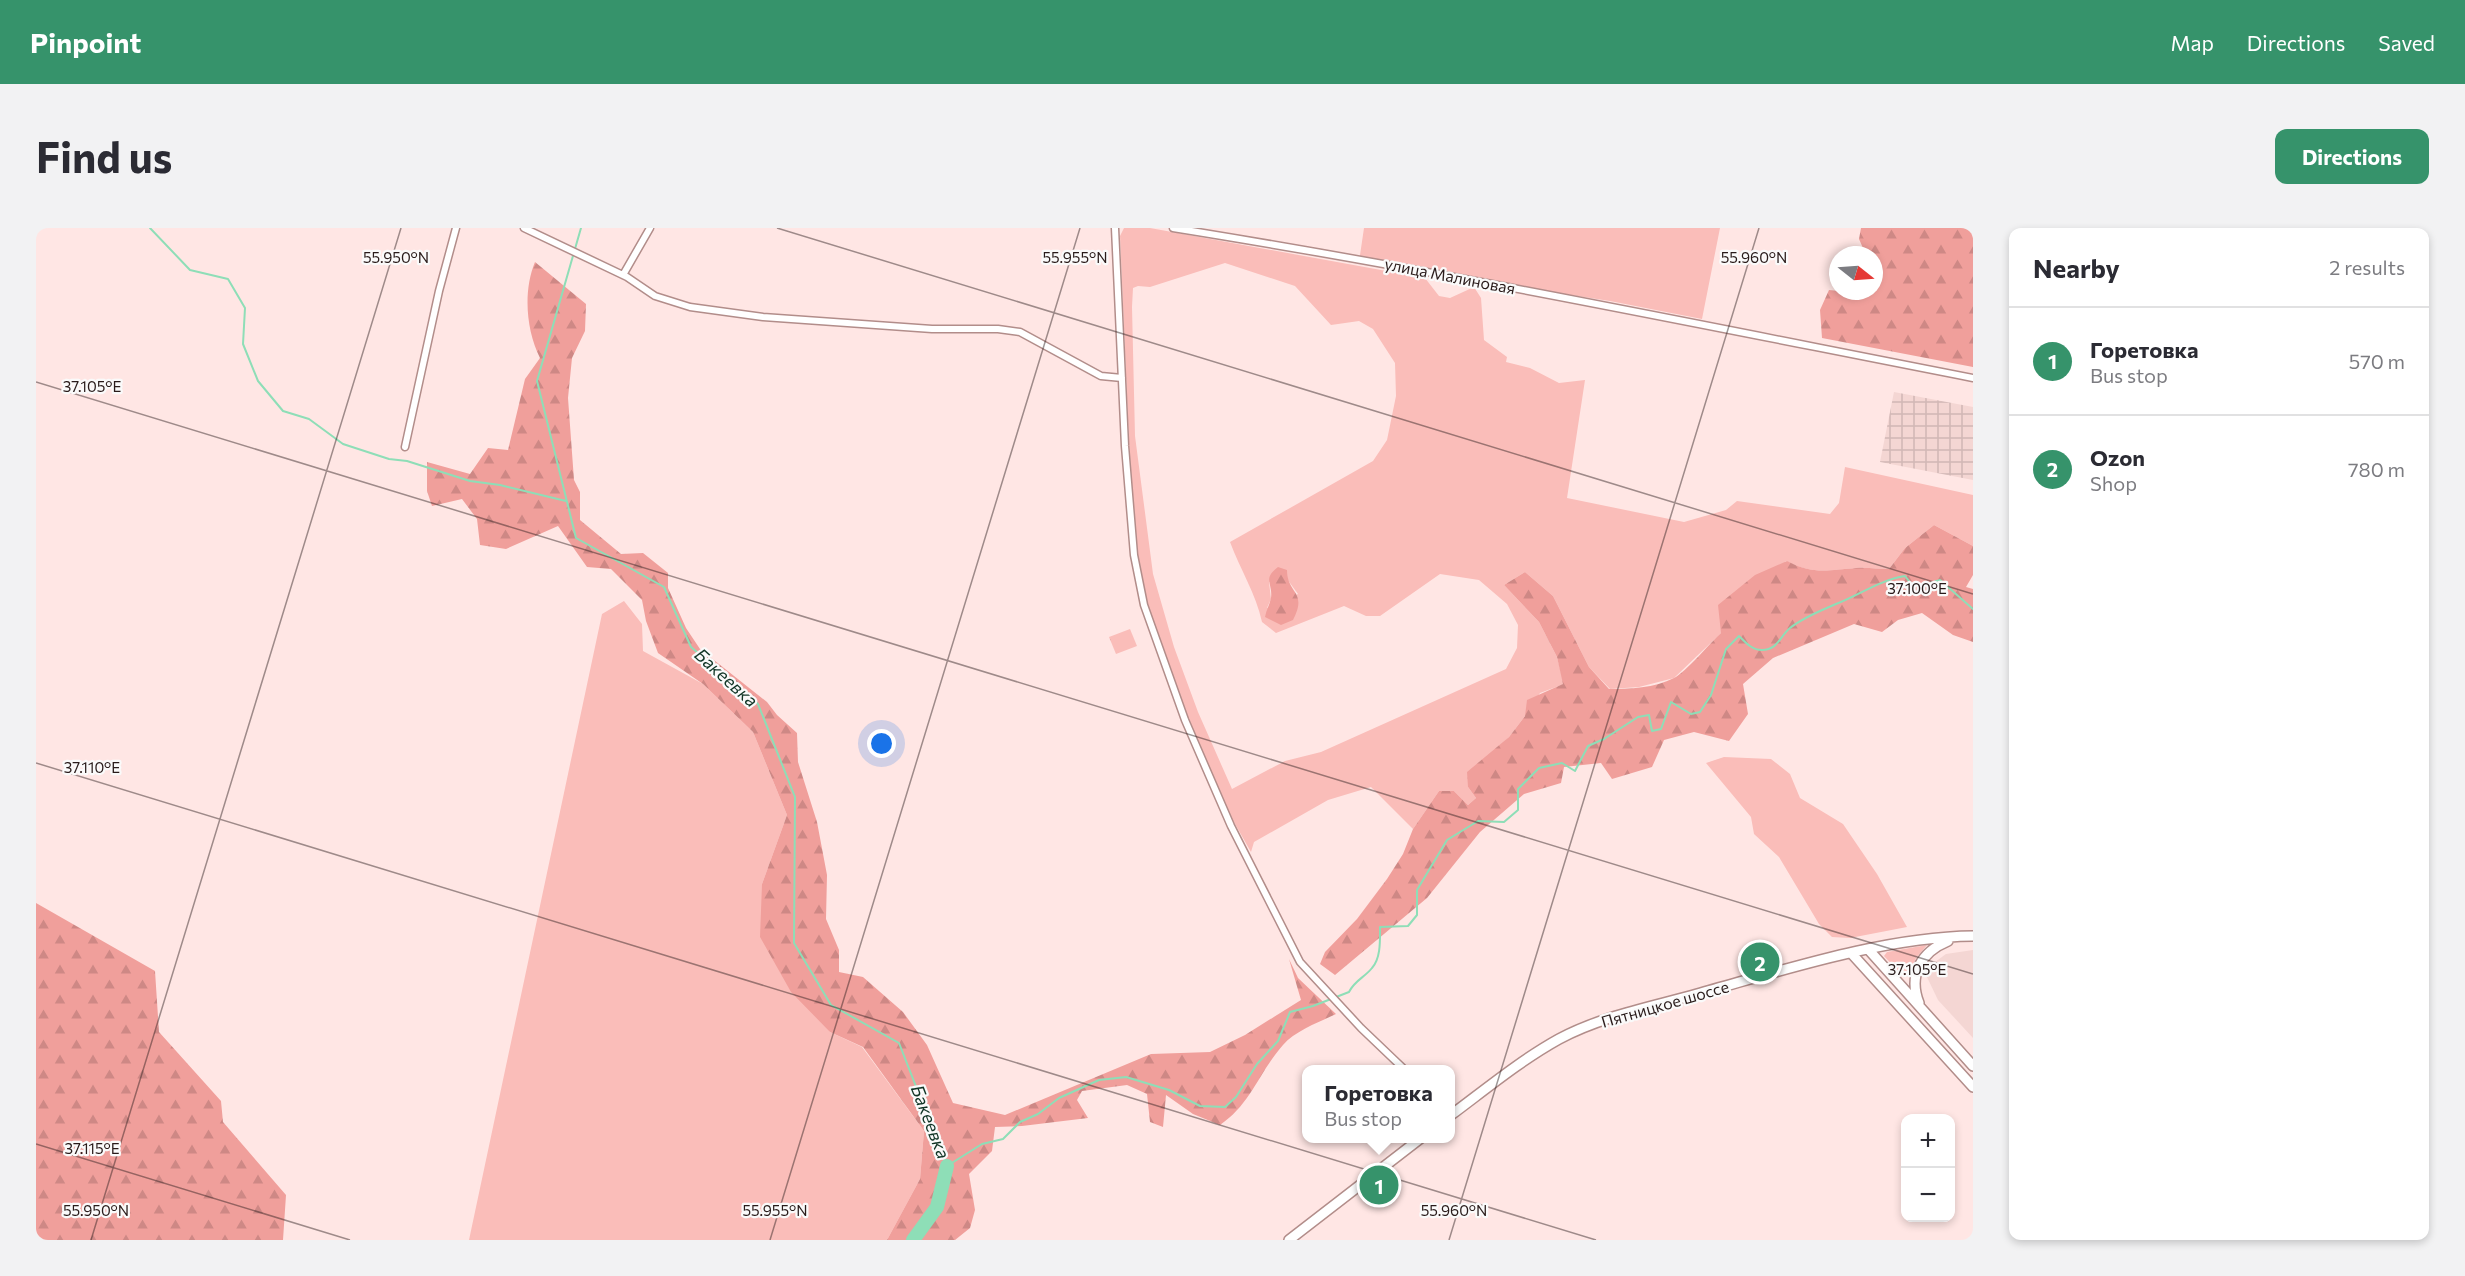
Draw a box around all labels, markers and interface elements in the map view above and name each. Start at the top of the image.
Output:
text: Pinpoint [30,25,141,59]
text: Map [2171,30,2214,55]
text: Directions [2247,30,2345,55]
text: Saved [2378,30,2435,55]
button: Directions [2275,129,2429,184]
text: Find us [36,130,172,182]
north arrow [1829,246,1883,300]
text: 55.950°N [363,248,429,266]
text: 55.955°N [1043,248,1107,266]
text: 55.960°N [1721,248,1787,266]
text: Nearby [2033,252,2120,283]
street label: улица Малиновая [1383,254,1517,297]
text: 2 results [2329,255,2405,279]
text: Горетовка [2090,336,2198,363]
text: 1 [2048,349,2057,373]
text: 570 m [2349,349,2405,373]
text: Bus stop [2090,363,2168,387]
text: 37.105°E [63,377,121,395]
text: Ozon [2090,444,2145,471]
text: 2 [2047,457,2058,481]
text: 780 m [2348,457,2405,481]
text: Shop [2090,471,2137,495]
text: 37.100°E [1887,579,1947,597]
water label: Бакеевка [691,643,763,711]
your location [867,729,896,758]
text: 37.110°E [64,758,120,776]
pin: 2 [1740,940,1780,984]
text: 37.105°E [1888,960,1946,978]
street label: Пятницкое шоссе [1599,976,1731,1031]
popup [1302,1065,1455,1143]
text: Горетовка [1324,1079,1433,1106]
water label: Бакеевка [907,1082,955,1162]
text: Bus stop [1324,1106,1402,1130]
map controls [1901,1114,1955,1222]
button: + [1901,1114,1955,1168]
text: 37.115°E [64,1139,120,1157]
pin: 1 [1360,1162,1398,1208]
button: − [1901,1168,1955,1222]
text: 55.950°N [63,1201,129,1219]
text: 55.955°N [743,1201,807,1219]
text: 55.960°N [1421,1201,1487,1219]

